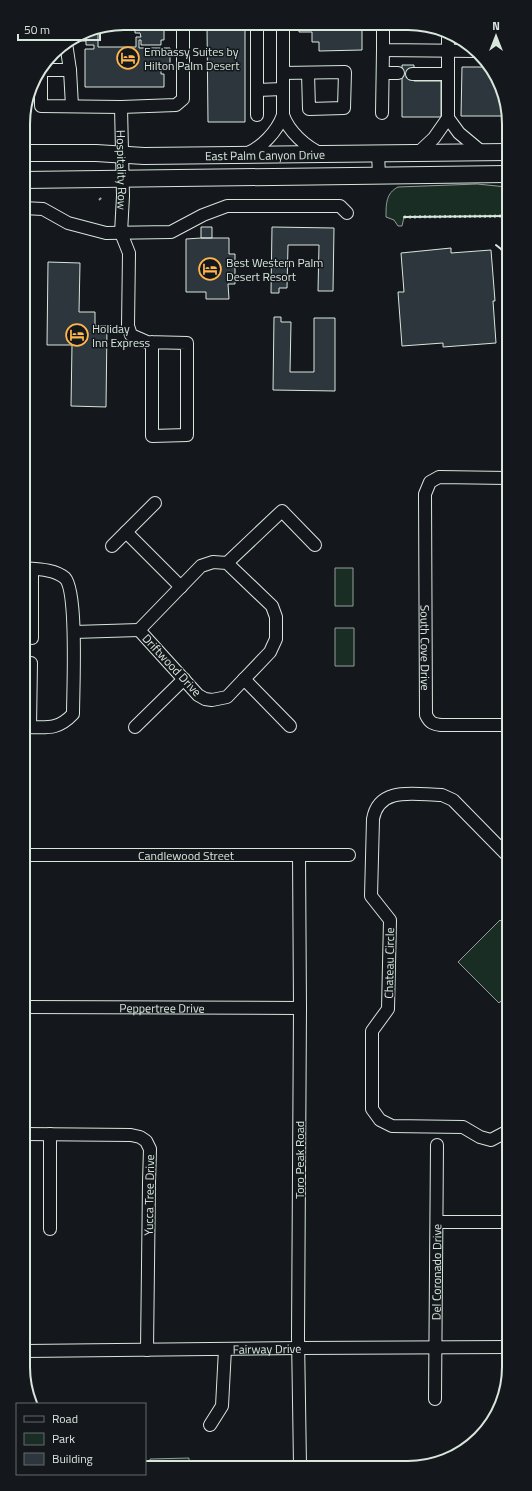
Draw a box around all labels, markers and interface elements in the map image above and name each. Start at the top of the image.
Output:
scale bar [18,16,100,42]
north arrow [476,16,516,56]
text: N [492,18,500,34]
text: 50 m [24,20,50,39]
place label: Embassy Suites by Hilton Palm Desert [144,42,240,75]
hotel icon: Embassy Suites by Hilton Palm Desert [115,45,141,71]
street label: Hospitality Row [112,130,133,210]
street label: East Palm Canyon Drive [205,145,325,165]
place label: Best Western Palm Desert Resort [226,253,323,286]
hotel icon: Best Western Palm Desert Resort [197,256,223,282]
place label: Holiday Inn Express [92,319,151,352]
hotel icon: Holiday Inn Express [64,322,90,348]
street label: South Cove Drive [416,605,435,691]
street label: Driftwood Drive [138,629,206,701]
street label: Candlewood Street [138,846,235,865]
street label: Chateau Circle [379,927,399,999]
street label: Peppertree Drive [119,998,205,1017]
street label: Toro Peak Road [290,1121,309,1199]
street label: Yucca Tree Drive [139,1154,159,1236]
street label: Del Coronado Drive [426,1224,446,1320]
street label: Fairway Drive [233,1338,301,1358]
legend [16,1403,146,1475]
text: Road [52,1409,78,1428]
text: Park [52,1429,75,1448]
text: Building [52,1449,93,1468]

